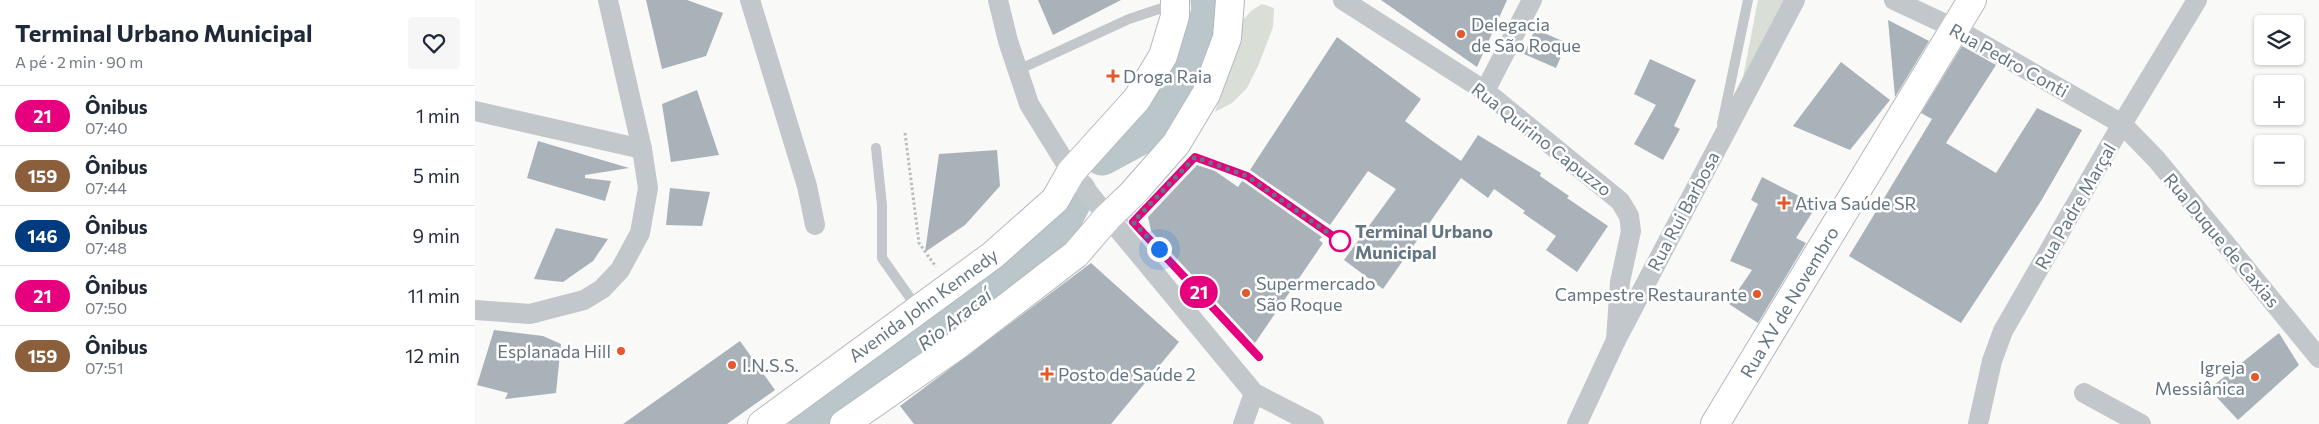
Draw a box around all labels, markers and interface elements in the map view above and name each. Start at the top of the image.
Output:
place label: Delegacia de São Roque [1471,13,1581,56]
map controls [2254,15,2304,185]
button: layers [2254,15,2304,65]
button: heart [408,17,460,69]
text: Terminal Urbano Municipal [15,18,313,47]
street label: Rua Pedro Conti [1946,18,2072,102]
marker: Delegacia de São Roque [1455,28,1467,40]
text: A pé · 2 min · 90 m [15,52,143,71]
place label: Droga Raia [1123,65,1212,87]
marker: Droga Raia [1107,70,1119,82]
button: + [2254,75,2304,125]
street label: Rua Quirino Capuzzo [1468,77,1616,201]
text: Ônibus [85,95,148,118]
text: 1 min [416,104,460,127]
text: 21 [33,105,52,127]
text: 07:40 [85,118,128,137]
button: − [2254,135,2304,185]
street label: Rua Padre Marçal [2030,139,2120,273]
street label: Rua Rui Barbosa [1642,148,1724,274]
text: Ônibus [85,155,148,178]
text: 5 min [413,164,460,187]
text: 159 [28,165,57,187]
street label: Rua Duque de Caxias [2159,168,2285,312]
text: 07:44 [85,178,127,197]
place label: Ativa Saúde SR [1795,192,1917,214]
marker: Ativa Saúde SR [1777,196,1791,210]
text: Ônibus [85,215,148,238]
place label: Terminal Urbano Municipal [1355,220,1493,263]
street label: Rua XV de Novembro [1735,222,1843,382]
text: 9 min [412,224,460,247]
text: 146 [27,225,58,247]
marker: Terminal Urbano Municipal [1329,230,1351,252]
your location [1147,237,1172,262]
text: 07:48 [85,238,127,257]
street label: Avenida John Kennedy [844,243,1002,367]
place label: Supermercado São Roque [1256,272,1376,315]
text: Ônibus [85,275,148,298]
line badge: 21 [1177,276,1221,308]
water label: Rio Aracaí [913,281,998,355]
text: 21 [1190,281,1208,303]
place label: Campestre Restaurante [1555,283,1747,305]
text: 11 min [408,284,460,307]
text: 21 [33,285,52,307]
marker: Supermercado São Roque [1240,287,1252,299]
marker: Campestre Restaurante [1751,288,1763,300]
text: 07:50 [85,298,127,317]
text: Ônibus [85,335,148,358]
place label: Esplanada Hill [497,340,611,362]
text: 12 min [405,344,460,367]
text: 159 [28,345,57,367]
marker: Esplanada Hill [615,345,627,357]
place label: I.N.S.S. [742,354,799,376]
place label: Igreja Messiânica [2155,356,2245,399]
text: 07:51 [85,358,124,377]
marker: I.N.S.S. [726,359,738,371]
place label: Posto de Saúde 2 [1058,363,1196,385]
marker: Posto de Saúde 2 [1040,367,1054,381]
marker: Igreja Messiânica [2249,371,2261,383]

